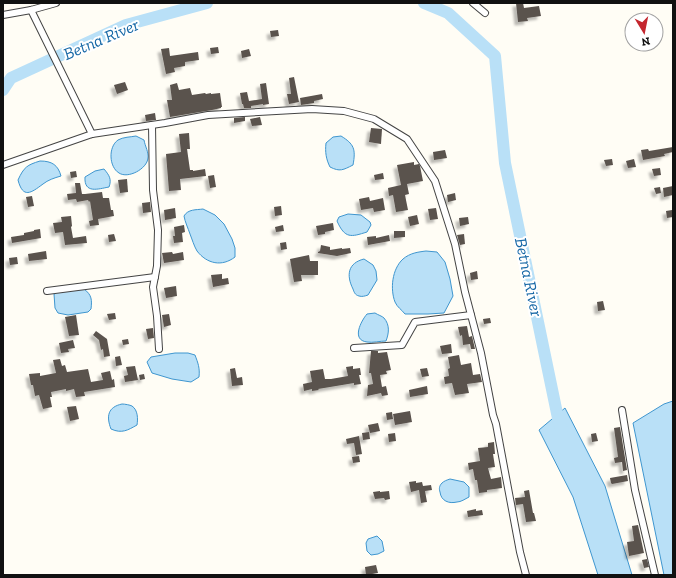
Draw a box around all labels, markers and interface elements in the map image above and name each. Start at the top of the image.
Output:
north arrow [624,12,664,52]
water label: Betna River [60,14,142,64]
text: N [640,34,651,49]
water label: Betna River [511,236,547,318]

